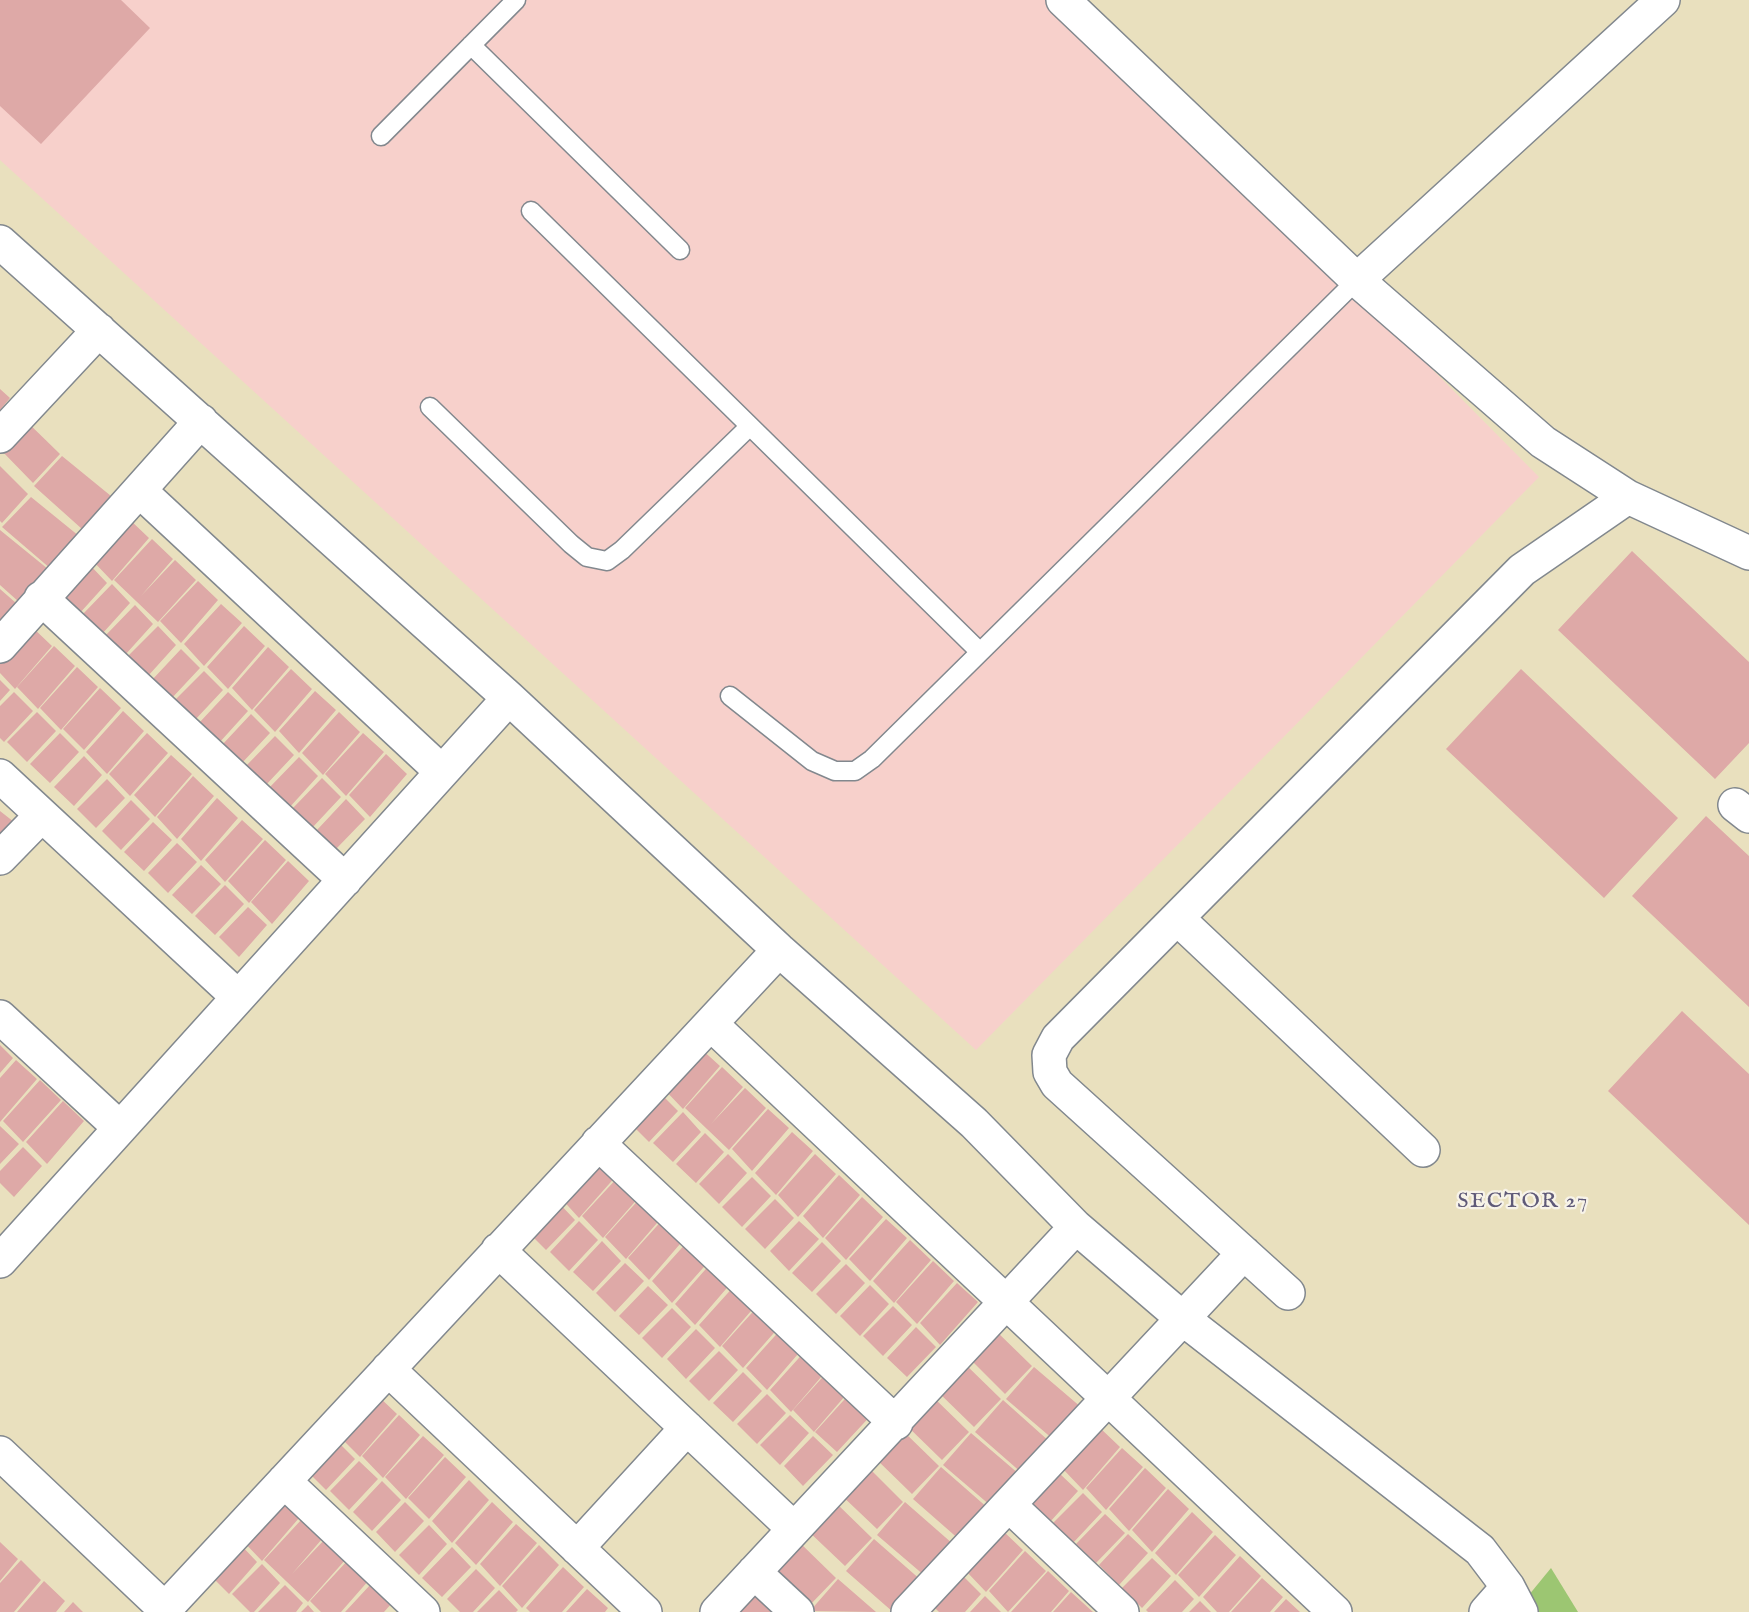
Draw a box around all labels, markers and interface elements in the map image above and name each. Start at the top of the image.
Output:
district label: SECTOR 27 [1457,1189,1589,1215]

